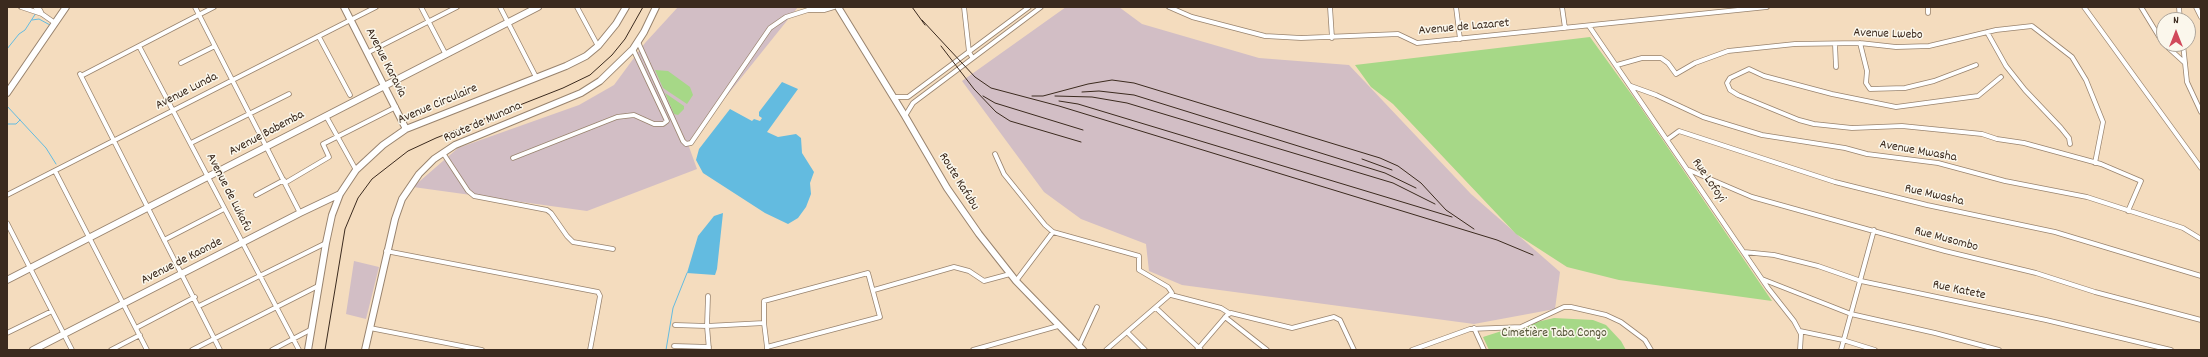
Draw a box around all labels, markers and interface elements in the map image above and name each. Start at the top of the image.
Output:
north arrow [2156,12,2196,52]
text: N [2173,13,2179,29]
street label: Avenue de Lazaret [1418,16,1510,40]
street label: Avenue Karavia [361,26,409,100]
street label: Avenue Lwebo [1853,26,1923,44]
street label: Avenue Lunda [153,70,221,114]
street label: Avenue Circulaire [396,81,480,129]
street label: Route de Munana [442,99,524,147]
street label: Avenue Babemba [227,108,307,160]
street label: Avenue Mwasha [1878,138,1958,166]
street label: Route Kafubu [934,150,982,214]
street label: Avenue de Lukafu [202,151,254,235]
street label: Rue Lofoyi [1688,156,1728,206]
street label: Rue Mwasha [1903,182,1965,210]
street label: Rue Musombo [1912,224,1980,256]
street label: Avenue de Kaonde [139,235,225,289]
street label: Rue Katete [1931,278,1987,304]
park label: Cimetière Taba Congo [1501,326,1607,342]

